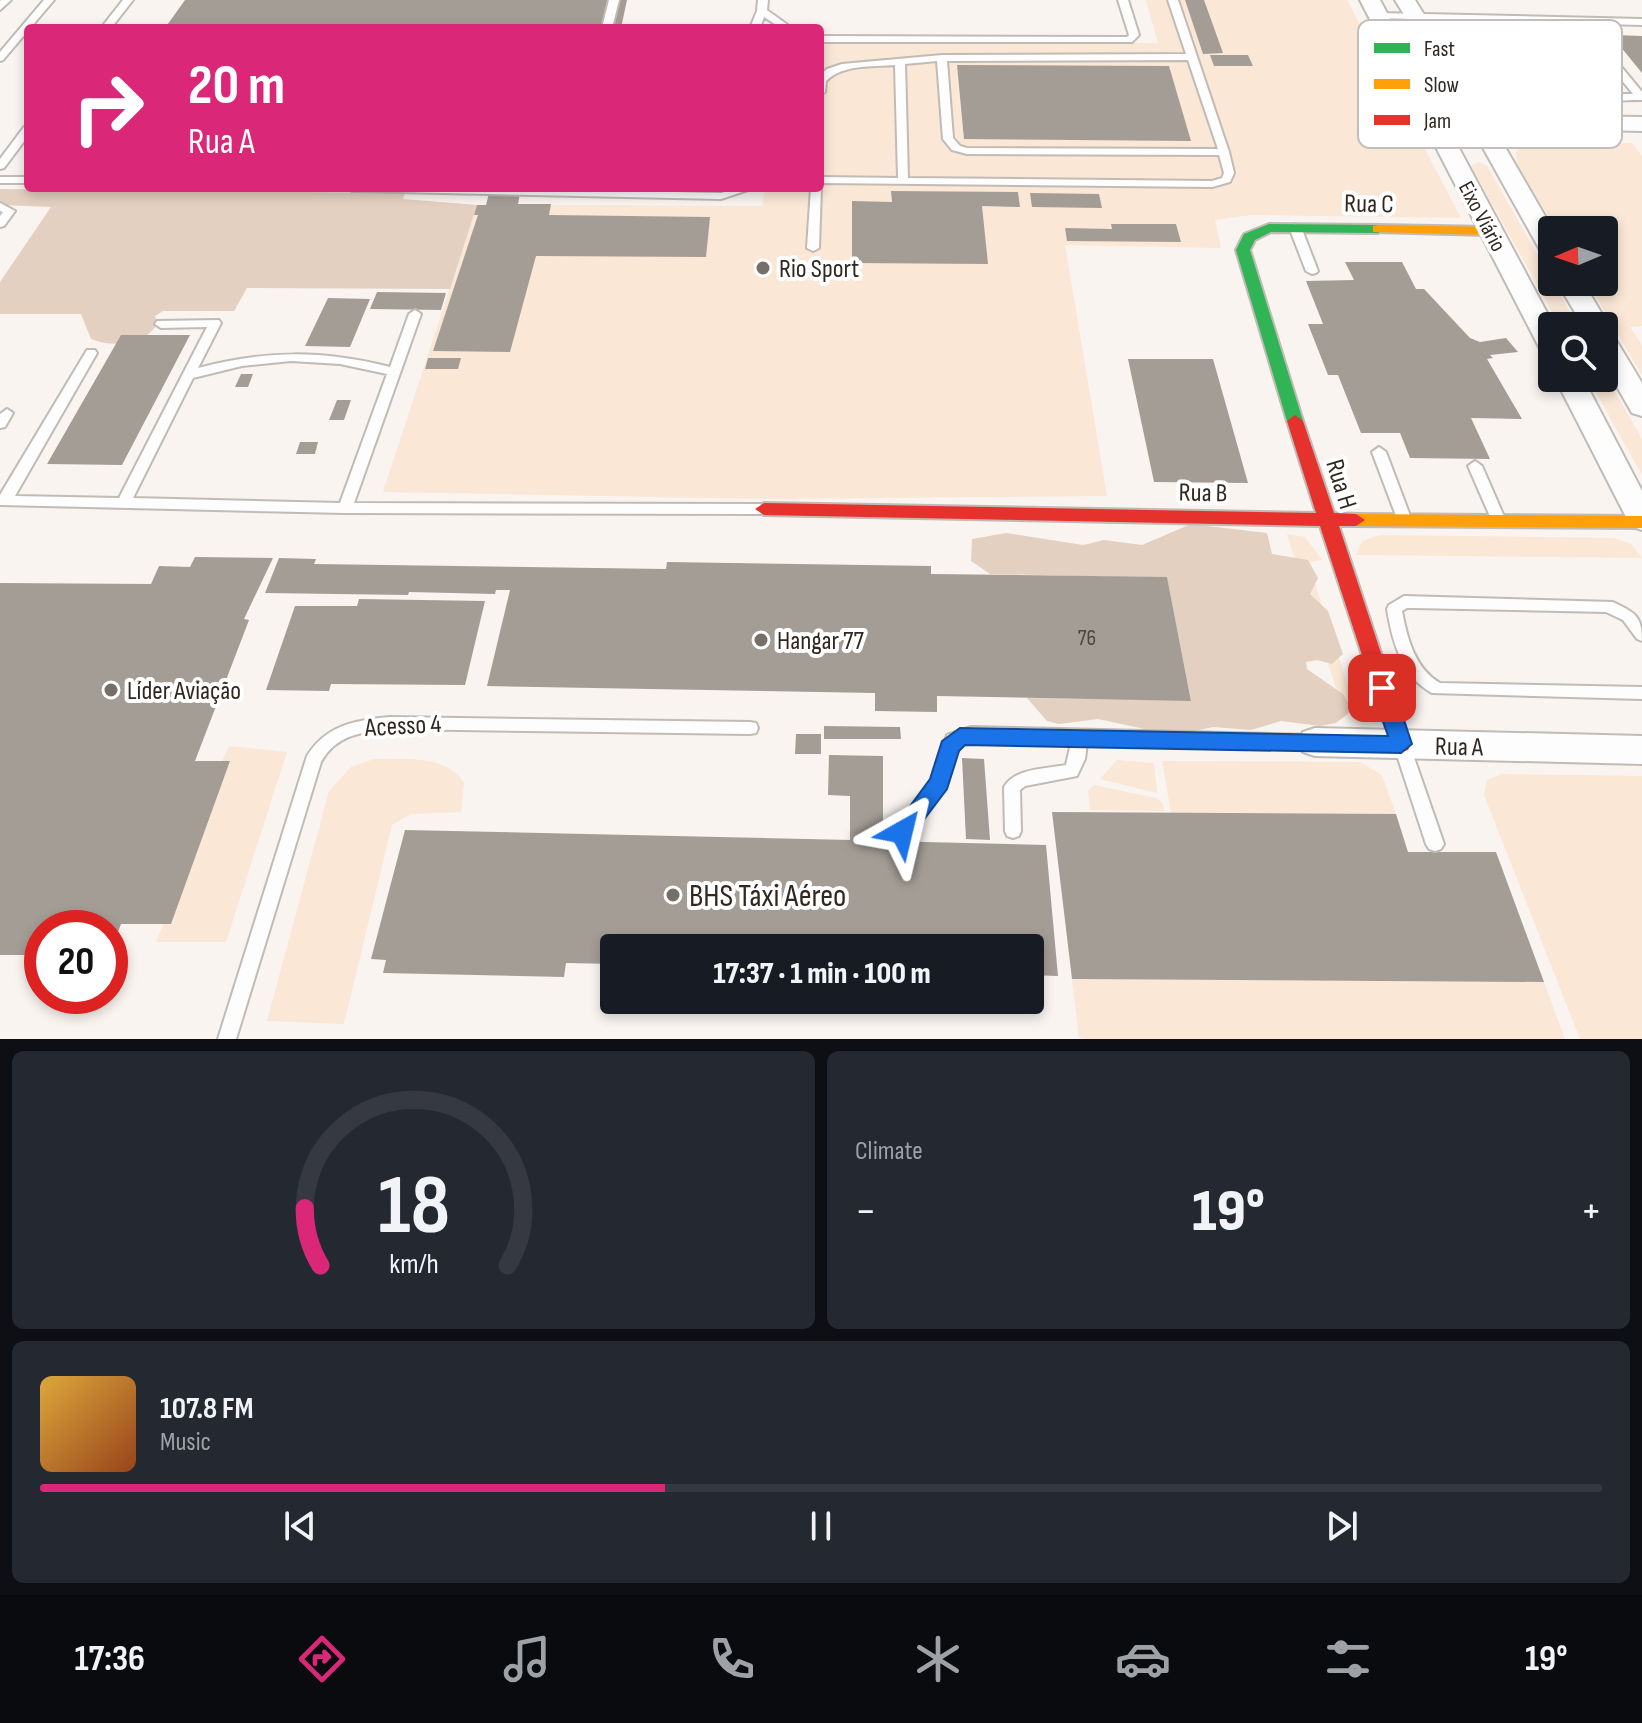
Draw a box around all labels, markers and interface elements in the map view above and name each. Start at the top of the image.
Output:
legend [1358,20,1622,148]
text: Fast [1424,36,1455,63]
text: 20 m [188,53,285,120]
icon: right [56,56,160,160]
text: Slow [1424,72,1459,99]
text: Jam [1423,108,1451,135]
text: Rua A [188,121,255,164]
street label: Eixo Viário [1452,177,1511,256]
street label: Rua C [1344,189,1394,220]
north arrow [1538,216,1618,296]
map controls [1538,216,1618,392]
place label: Rio Sport [779,254,859,285]
marker: Rio Sport [754,259,772,277]
button: search [1538,312,1618,392]
street label: Rua H [1318,456,1363,513]
street label: Rua B [1178,478,1228,509]
house number: 76 [1078,625,1096,652]
place label: Hangar 77 [777,626,864,657]
marker: Hangar 77 [752,631,770,649]
pin [1348,654,1416,722]
icon: arrive [1360,666,1404,710]
place label: Líder Aviação [127,676,241,707]
marker: Líder Aviação [102,681,120,699]
street label: Acesso 4 [363,709,442,744]
street label: Rua A [1435,732,1484,763]
position arrow [860,790,944,874]
place label: BHS Táxi Aéreo [689,877,846,916]
marker: BHS Táxi Aéreo [664,886,682,904]
speed limit sign: 20 [24,910,128,1014]
text: 17:37 · 1 min · 100 m [713,956,931,992]
text: Climate [855,1136,923,1167]
text: 18 [378,1157,449,1257]
text: 19° [1192,1176,1265,1248]
text: − [855,1185,877,1238]
text: + [1580,1185,1602,1238]
text: km/h [389,1247,438,1282]
text: 107.8 FM [160,1391,253,1427]
text: Music [160,1427,211,1458]
icon: previous [278,1504,322,1548]
icon: pause [799,1504,843,1548]
icon: next [1320,1504,1364,1548]
icon: directions [294,1631,350,1687]
icon: music [499,1631,555,1687]
icon: phone [704,1631,760,1687]
icon: climate [910,1631,966,1687]
icon: car [1115,1631,1171,1687]
icon: filters [1320,1631,1376,1687]
text: 17:36 [75,1638,145,1681]
text: 19° [1525,1638,1567,1681]

